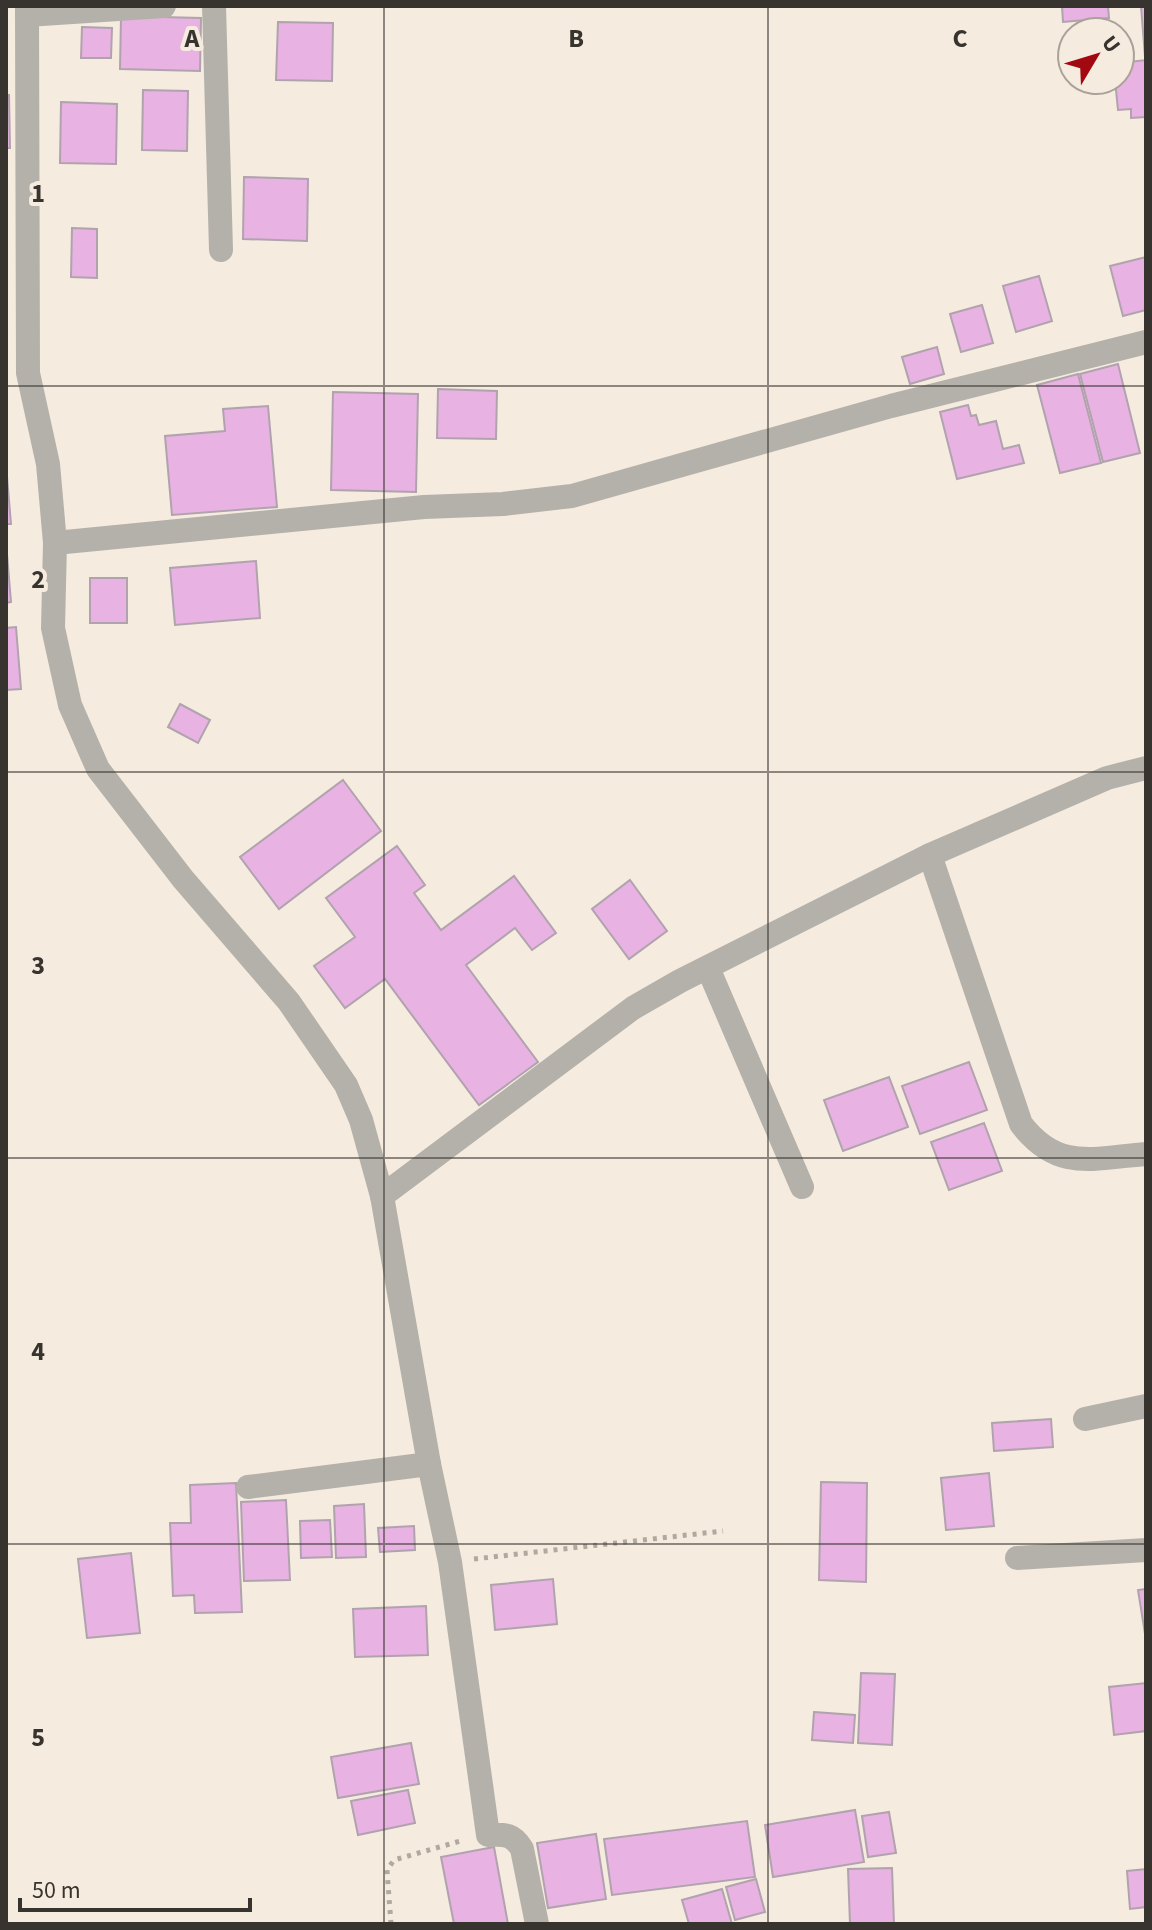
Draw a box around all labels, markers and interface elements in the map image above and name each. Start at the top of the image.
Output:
north arrow [1056,16,1136,96]
text: A [184,20,201,57]
text: B [568,20,584,57]
text: C [952,20,968,57]
text: U [1094,29,1128,60]
text: 1 [31,175,45,212]
text: 2 [31,561,45,598]
text: 3 [31,947,45,984]
text: 4 [31,1333,45,1370]
text: 5 [31,1719,45,1756]
scale bar [20,1862,250,1912]
text: 50 m [32,1873,81,1908]

